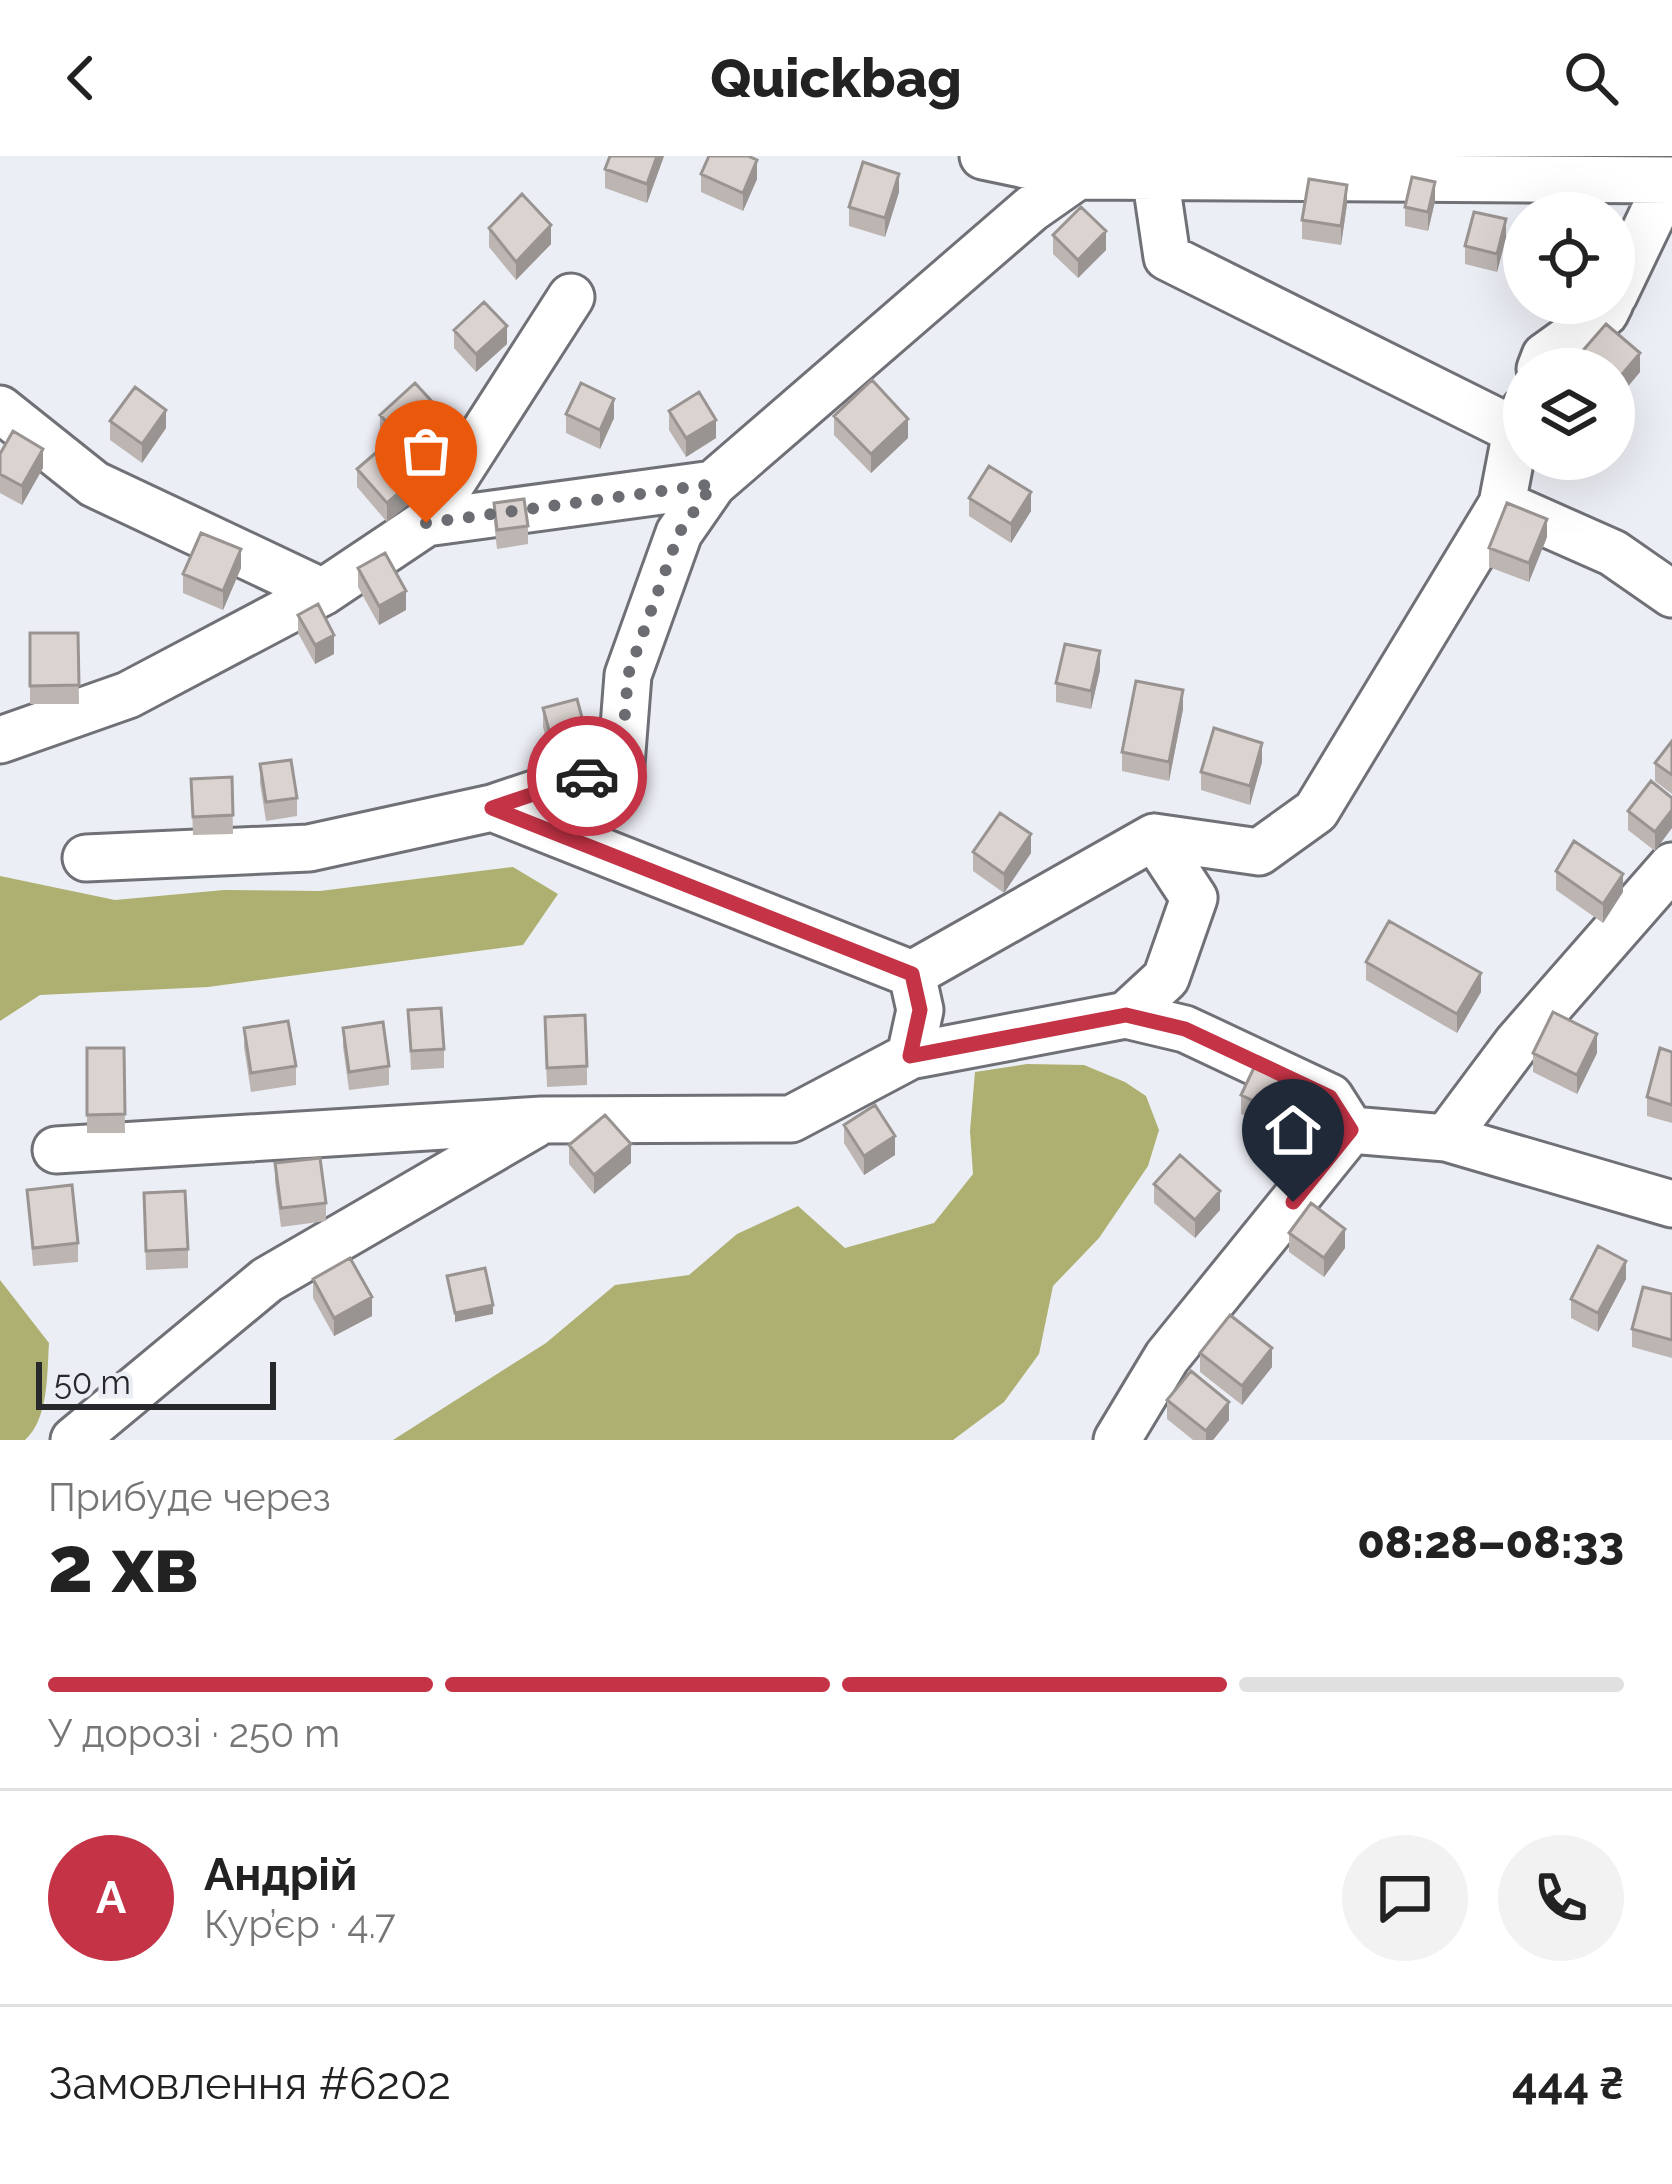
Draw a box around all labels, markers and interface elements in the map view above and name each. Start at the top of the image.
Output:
icon: back [48,45,114,111]
icon: search [1558,45,1624,111]
text: Quickbag [710,46,962,110]
map controls [1503,192,1635,480]
button: locate [1503,192,1635,324]
button: layers [1503,348,1635,480]
pin [375,400,477,523]
icon: bag [393,418,459,484]
courier [527,716,647,836]
icon: car [554,743,620,809]
pin [1242,1079,1344,1202]
icon: home [1260,1097,1326,1163]
scale bar [36,1356,276,1409]
text: 50 m [54,1363,131,1402]
text: Прибуде через [48,1474,331,1520]
text: 08:28–08:33 [1357,1516,1624,1569]
text: 2 хв [48,1519,199,1610]
text: У дорозі · 250 m [48,1710,340,1756]
button: chat [1342,1835,1468,1961]
button: phone [1498,1835,1624,1961]
text: Андрій [204,1848,357,1901]
text: А [96,1871,126,1924]
text: Кур’єр · 4.7 [204,1901,396,1947]
text: Замовлення #6202 [48,2057,451,2110]
text: 444 ₴ [1512,2057,1624,2110]

